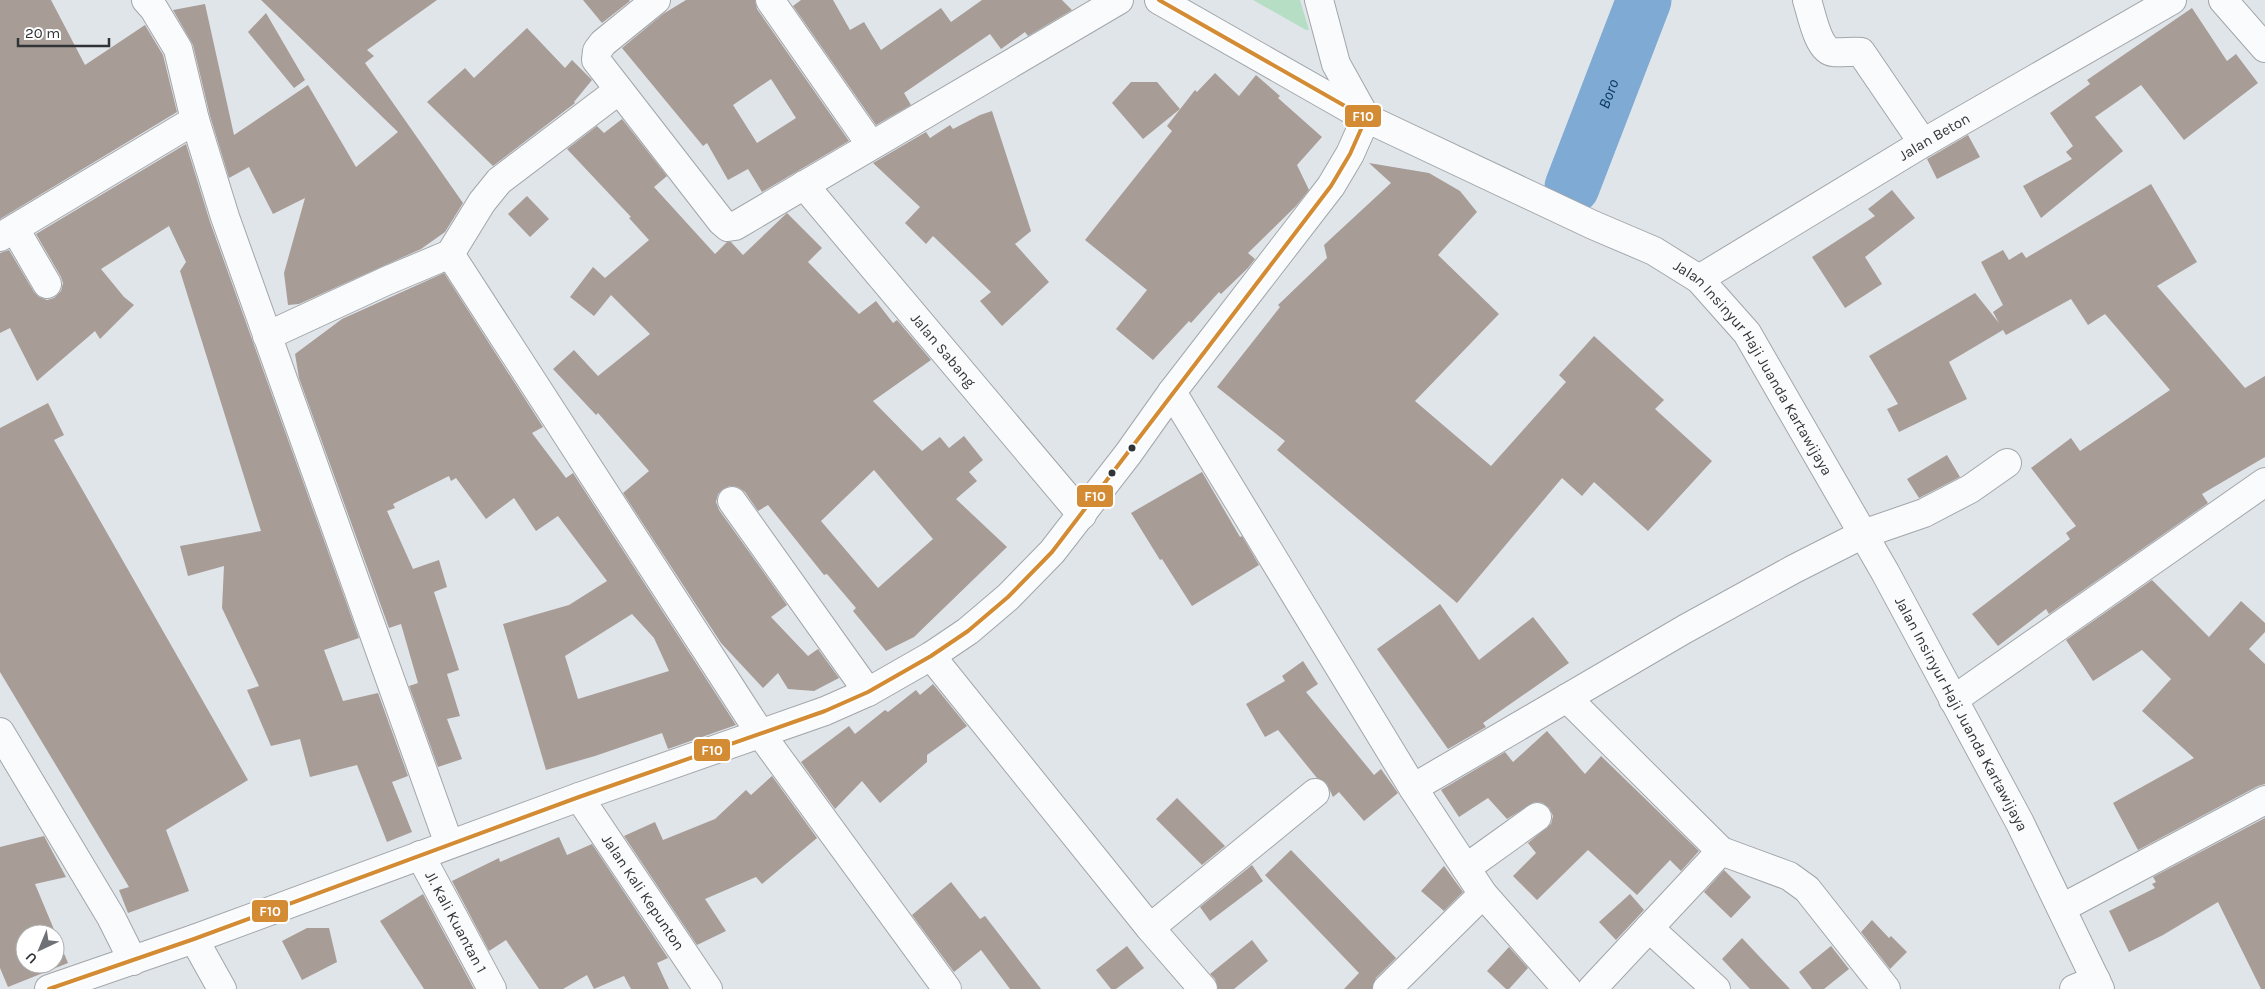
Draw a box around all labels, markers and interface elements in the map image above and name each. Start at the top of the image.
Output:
scale bar [18,15,109,47]
text: 20 m [25,24,60,42]
water label: Boro [1594,76,1622,111]
line badge: F10 [1344,104,1382,128]
text: F10 [1352,108,1374,125]
street label: Jalan Beton [1895,109,1973,165]
street label: Jalan Insinyur Haji Juanda Kartawijaya [1670,256,1836,479]
street label: Jalan Sabang [907,309,980,391]
unlabelled marker [1127,443,1137,453]
unlabelled marker [1107,468,1117,478]
line badge: F10 [1076,484,1114,508]
text: F10 [1084,488,1106,505]
street label: Jalan Insinyur Haji Juanda Kartawijaya [1891,594,2032,834]
line badge: F10 [693,738,731,762]
text: F10 [701,742,723,759]
street label: Jalan Kali Kepunton [598,831,688,954]
street label: Jl. Kali Kuantan 1 [421,868,491,976]
line badge: F10 [251,899,289,923]
text: F10 [259,903,281,920]
north arrow [15,924,65,974]
text: U [22,949,41,967]

